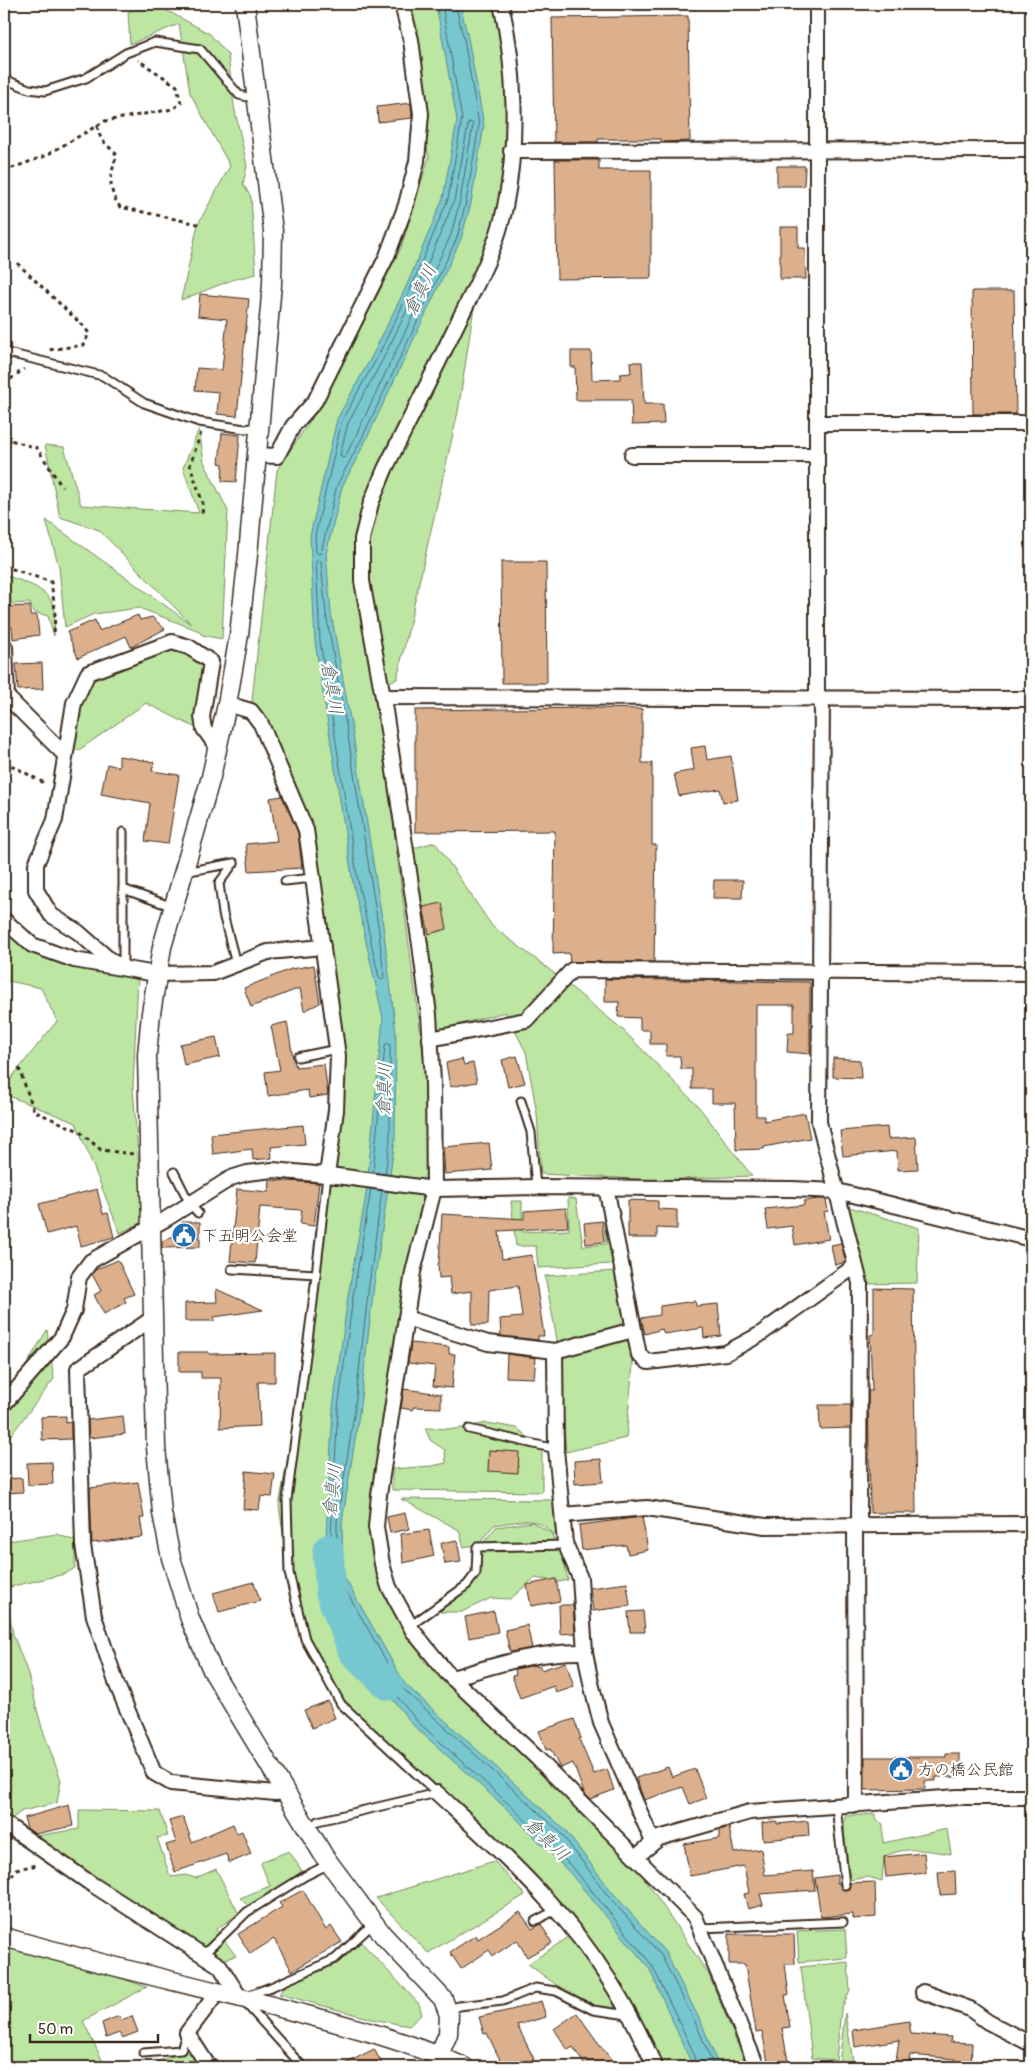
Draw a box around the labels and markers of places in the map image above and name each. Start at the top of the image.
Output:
public building icon: 下五明公会堂 [171,1222,197,1248]
place label: 下五明公会堂 [202,1226,298,1246]
public building icon: 方の橋公民館 [888,1756,914,1782]
place label: 方の橋公民館 [918,1760,1014,1780]

